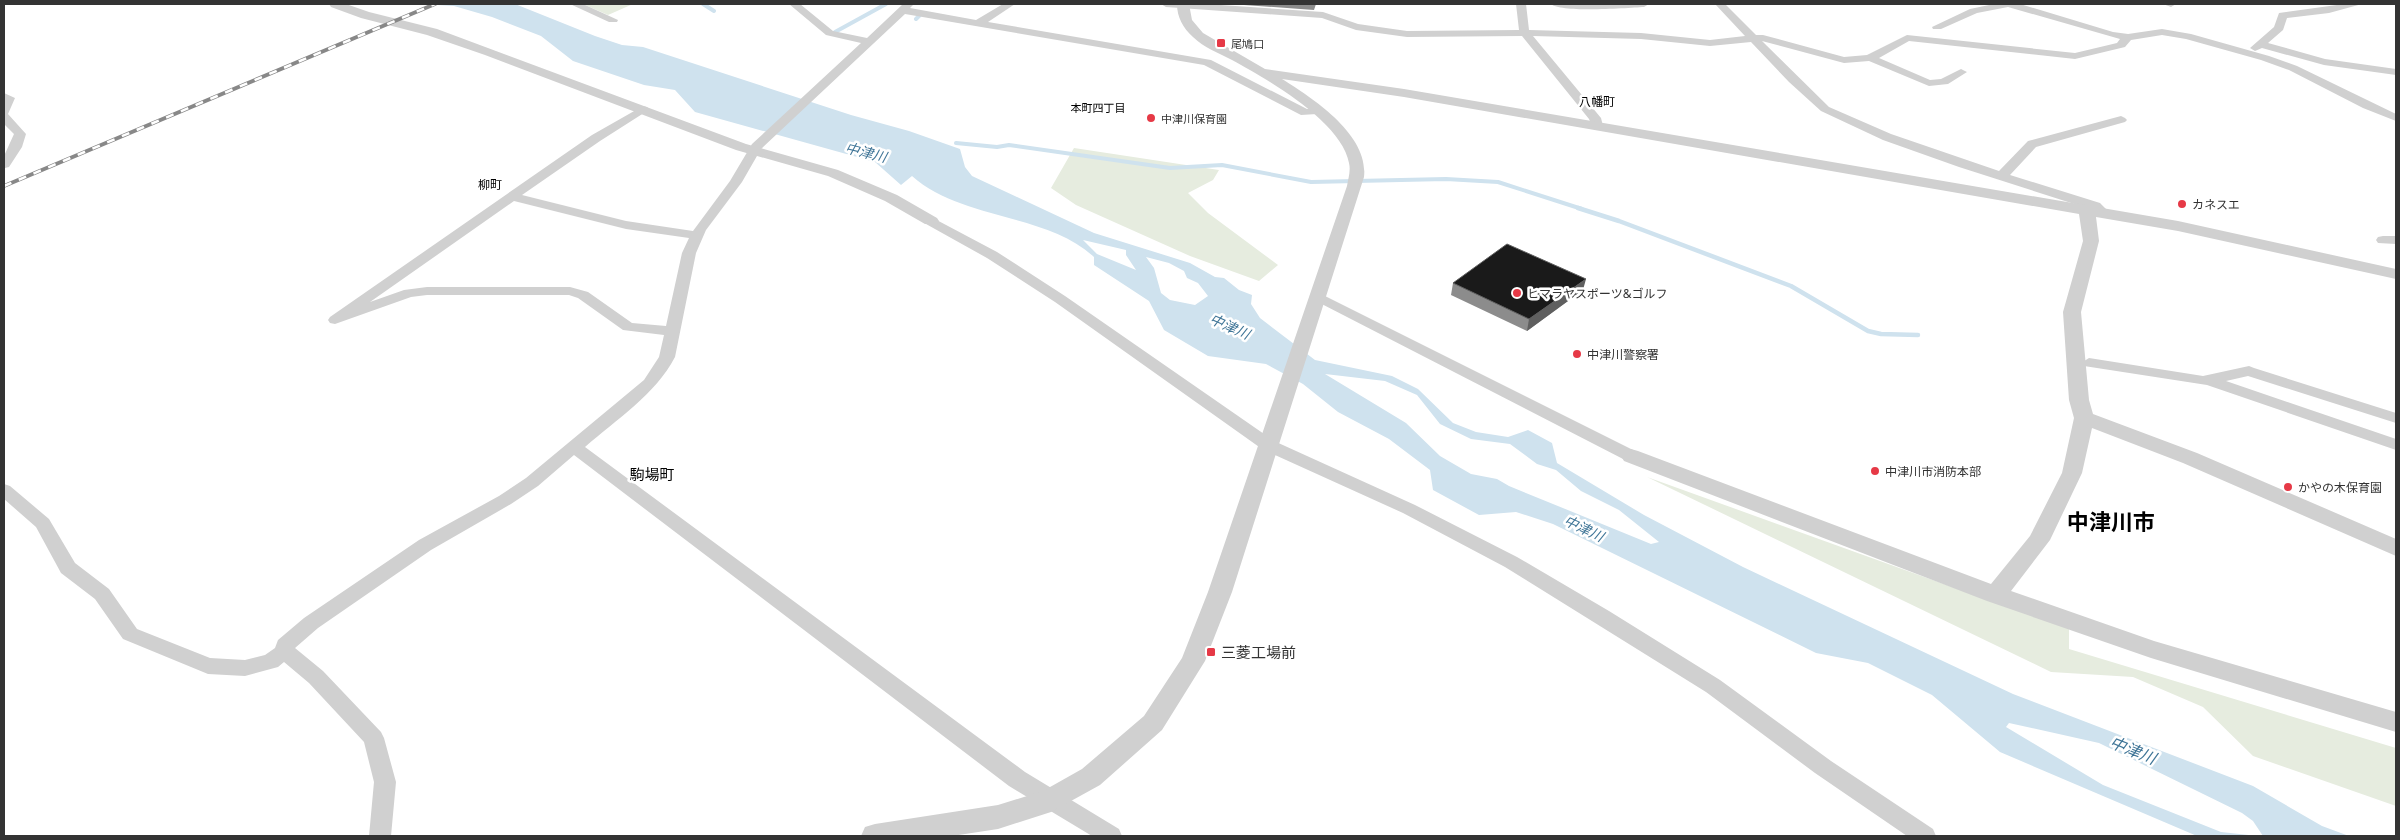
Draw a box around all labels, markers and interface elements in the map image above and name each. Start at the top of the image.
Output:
place label: 尾鳩口 [1231,36,1264,51]
marker: 尾鳩口 [1215,37,1227,49]
district label: 八幡町 [1579,93,1615,110]
district label: 本町四丁目 [1071,100,1126,115]
place label: 中津川保育園 [1161,111,1227,126]
marker: 中津川保育園 [1145,112,1157,124]
water label: 中津川 [843,138,891,167]
district label: 柳町 [478,176,502,193]
place label: カネスエ [2192,196,2240,213]
marker: カネスエ [2176,198,2188,210]
place label: ヒマラヤスポーツ&ゴルフ [1527,285,1668,302]
marker: ヒマラヤスポーツ&ゴルフ [1511,287,1523,299]
water label: 中津川 [1207,309,1255,344]
place label: 中津川警察署 [1587,346,1659,363]
marker: 中津川警察署 [1571,348,1583,360]
place label: 中津川市消防本部 [1885,463,1981,480]
district label: 駒場町 [629,464,675,484]
marker: 中津川市消防本部 [1869,465,1881,477]
place label: かやの木保育園 [2298,479,2382,496]
marker: かやの木保育園 [2282,481,2294,493]
district label: 中津川市 [2067,506,2155,536]
water label: 中津川 [1561,511,1609,546]
place label: 三菱工場前 [1221,642,1296,662]
marker: 三菱工場前 [1205,646,1217,658]
water label: 中津川 [2107,731,2161,770]

